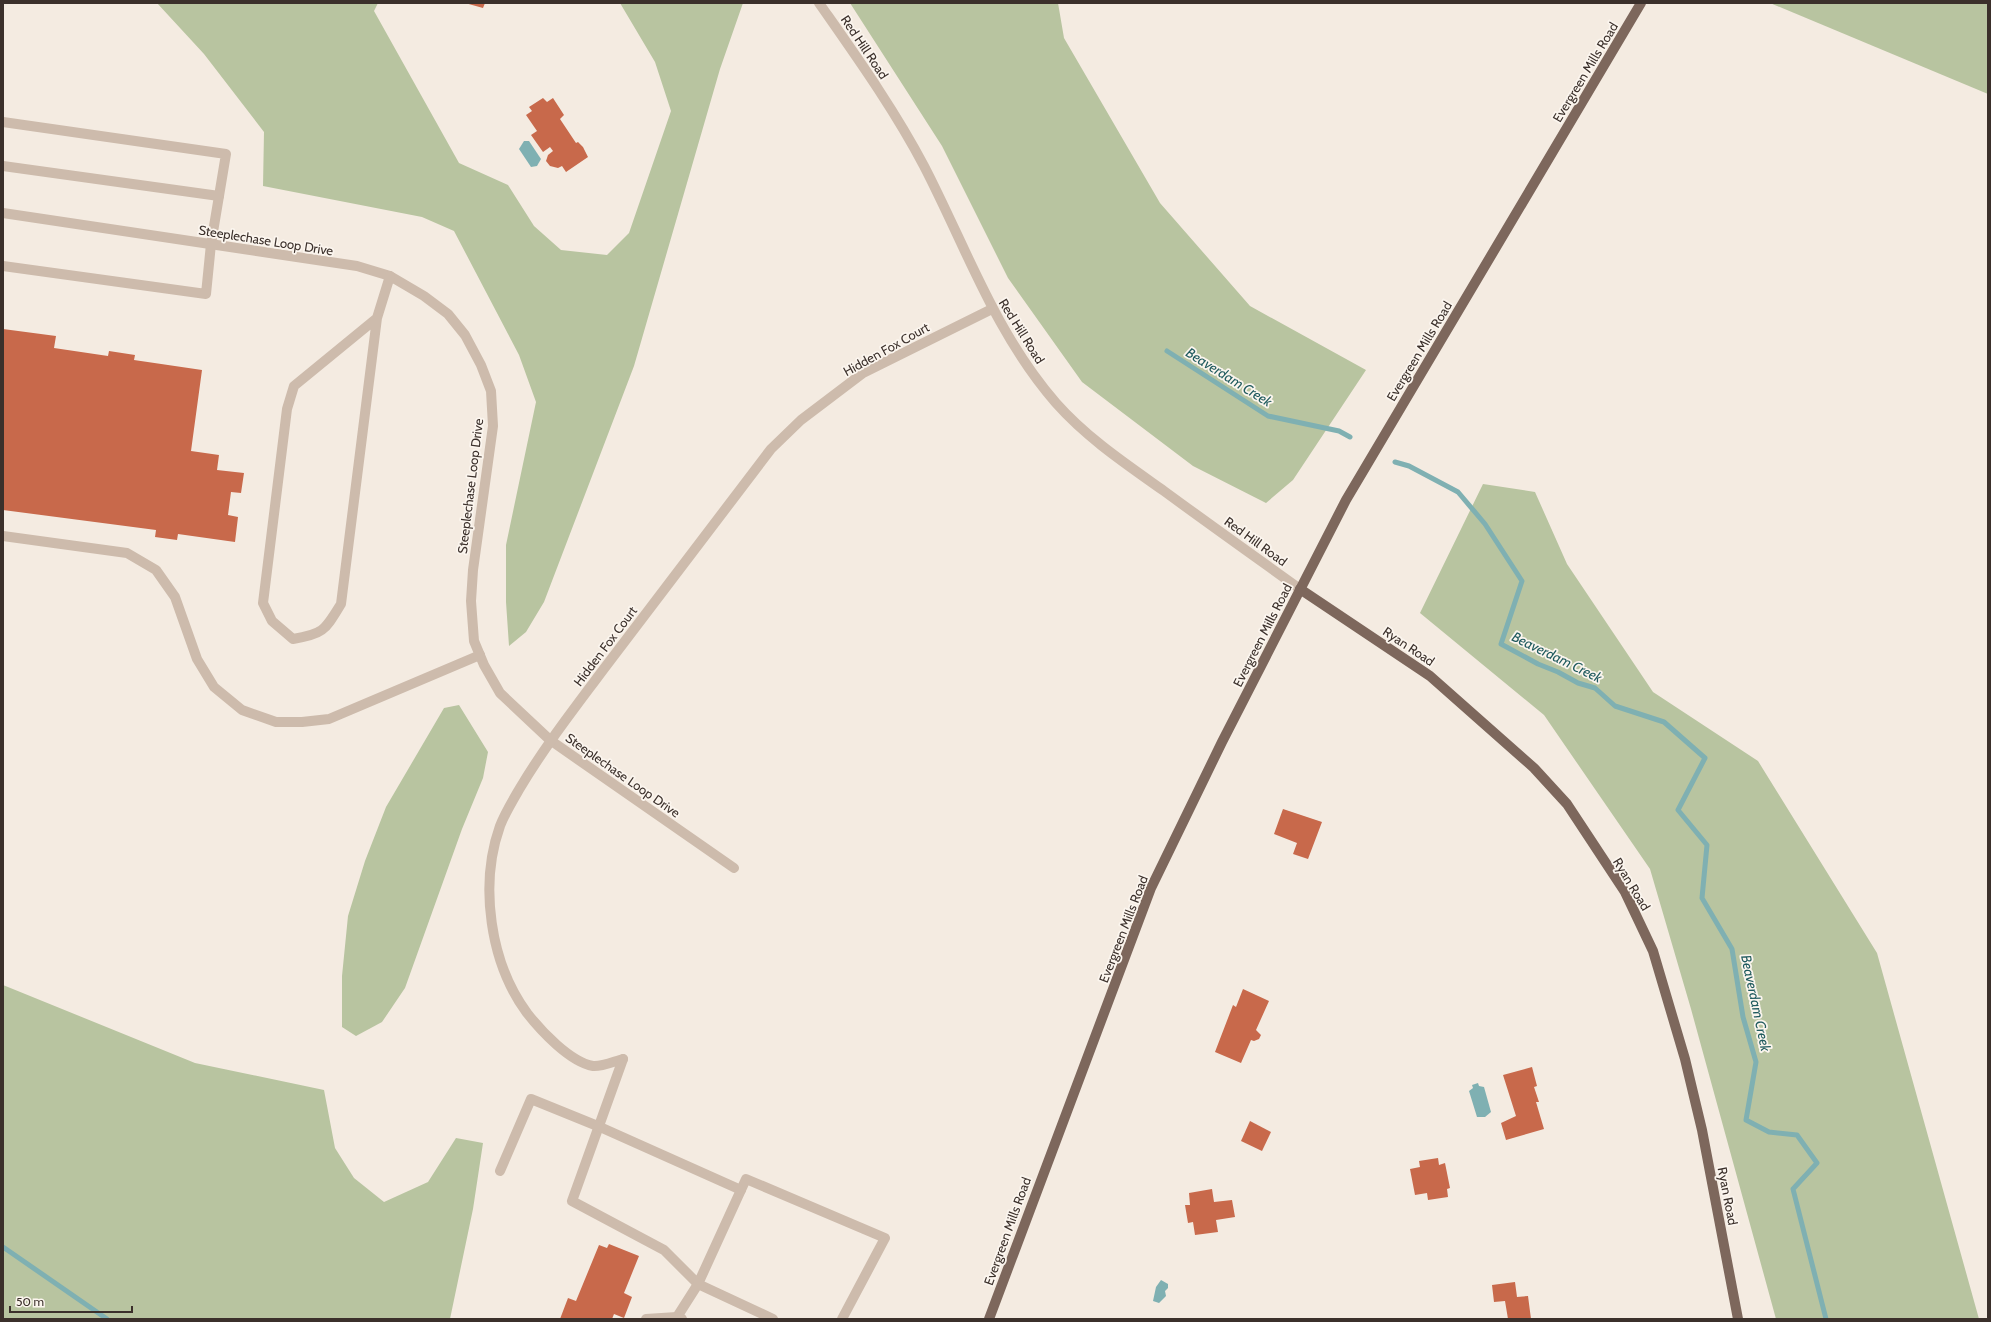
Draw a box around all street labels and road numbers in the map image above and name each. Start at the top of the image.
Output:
street label: Red Hill Road [838,12,892,82]
street label: Evergreen Mills Road [1549,19,1621,125]
street label: Steeplechase Loop Drive [198,221,335,259]
street label: Red Hill Road [996,296,1048,366]
street label: Evergreen Mills Road [1383,298,1455,404]
street label: Hidden Fox Court [840,319,932,379]
street label: Steeplechase Loop Drive [454,417,486,555]
street label: Red Hill Road [1222,513,1290,569]
street label: Evergreen Mills Road [1229,581,1295,689]
street label: Hidden Fox Court [570,603,641,689]
street label: Ryan Road [1380,623,1438,669]
street label: Steeplechase Loop Drive [563,729,684,821]
street label: Ryan Road [1610,855,1654,913]
street label: Evergreen Mills Road [1095,873,1151,985]
street label: Ryan Road [1715,1166,1741,1226]
street label: Evergreen Mills Road [980,1175,1034,1287]

